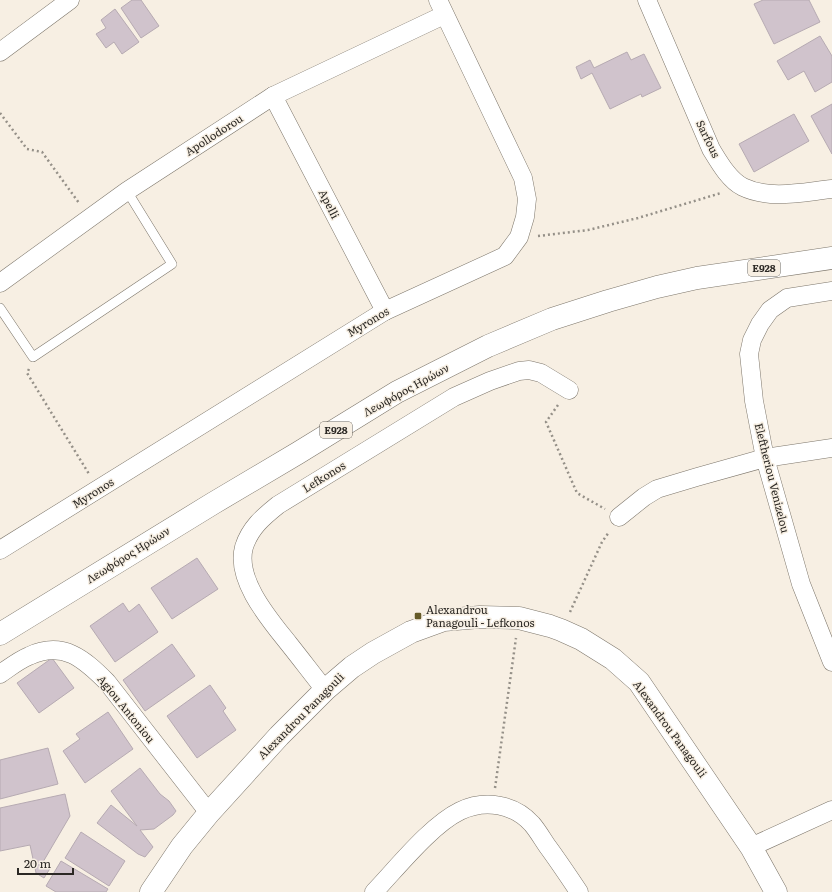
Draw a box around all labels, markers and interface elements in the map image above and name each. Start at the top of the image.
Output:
street label: Apollodorou [181,109,246,159]
street label: Sarfous [693,117,725,160]
street label: Apelli [316,186,344,221]
road number: E928 [748,260,780,276]
street label: Myronos [343,302,392,340]
street label: Λεωφόρος Ηρώων [360,359,451,419]
street label: Eleftheriou Venizelou [752,421,794,535]
road number: E928 [320,422,352,438]
street label: Lefkonos [299,457,348,496]
street label: Myronos [69,473,116,511]
street label: Λεωφόρος Ηρώων [83,522,172,586]
place label: Alexandrou Panagouli - Lefkonos [426,601,534,630]
marker: Alexandrou Panagouli - Lefkonos [413,611,423,621]
street label: Alexandrou Panagouli [254,668,347,762]
street label: Agiou Antoniou [94,671,159,746]
street label: Alexandrou Panagouli [630,677,712,780]
scale bar [18,850,73,876]
text: 20 m [24,854,51,872]

